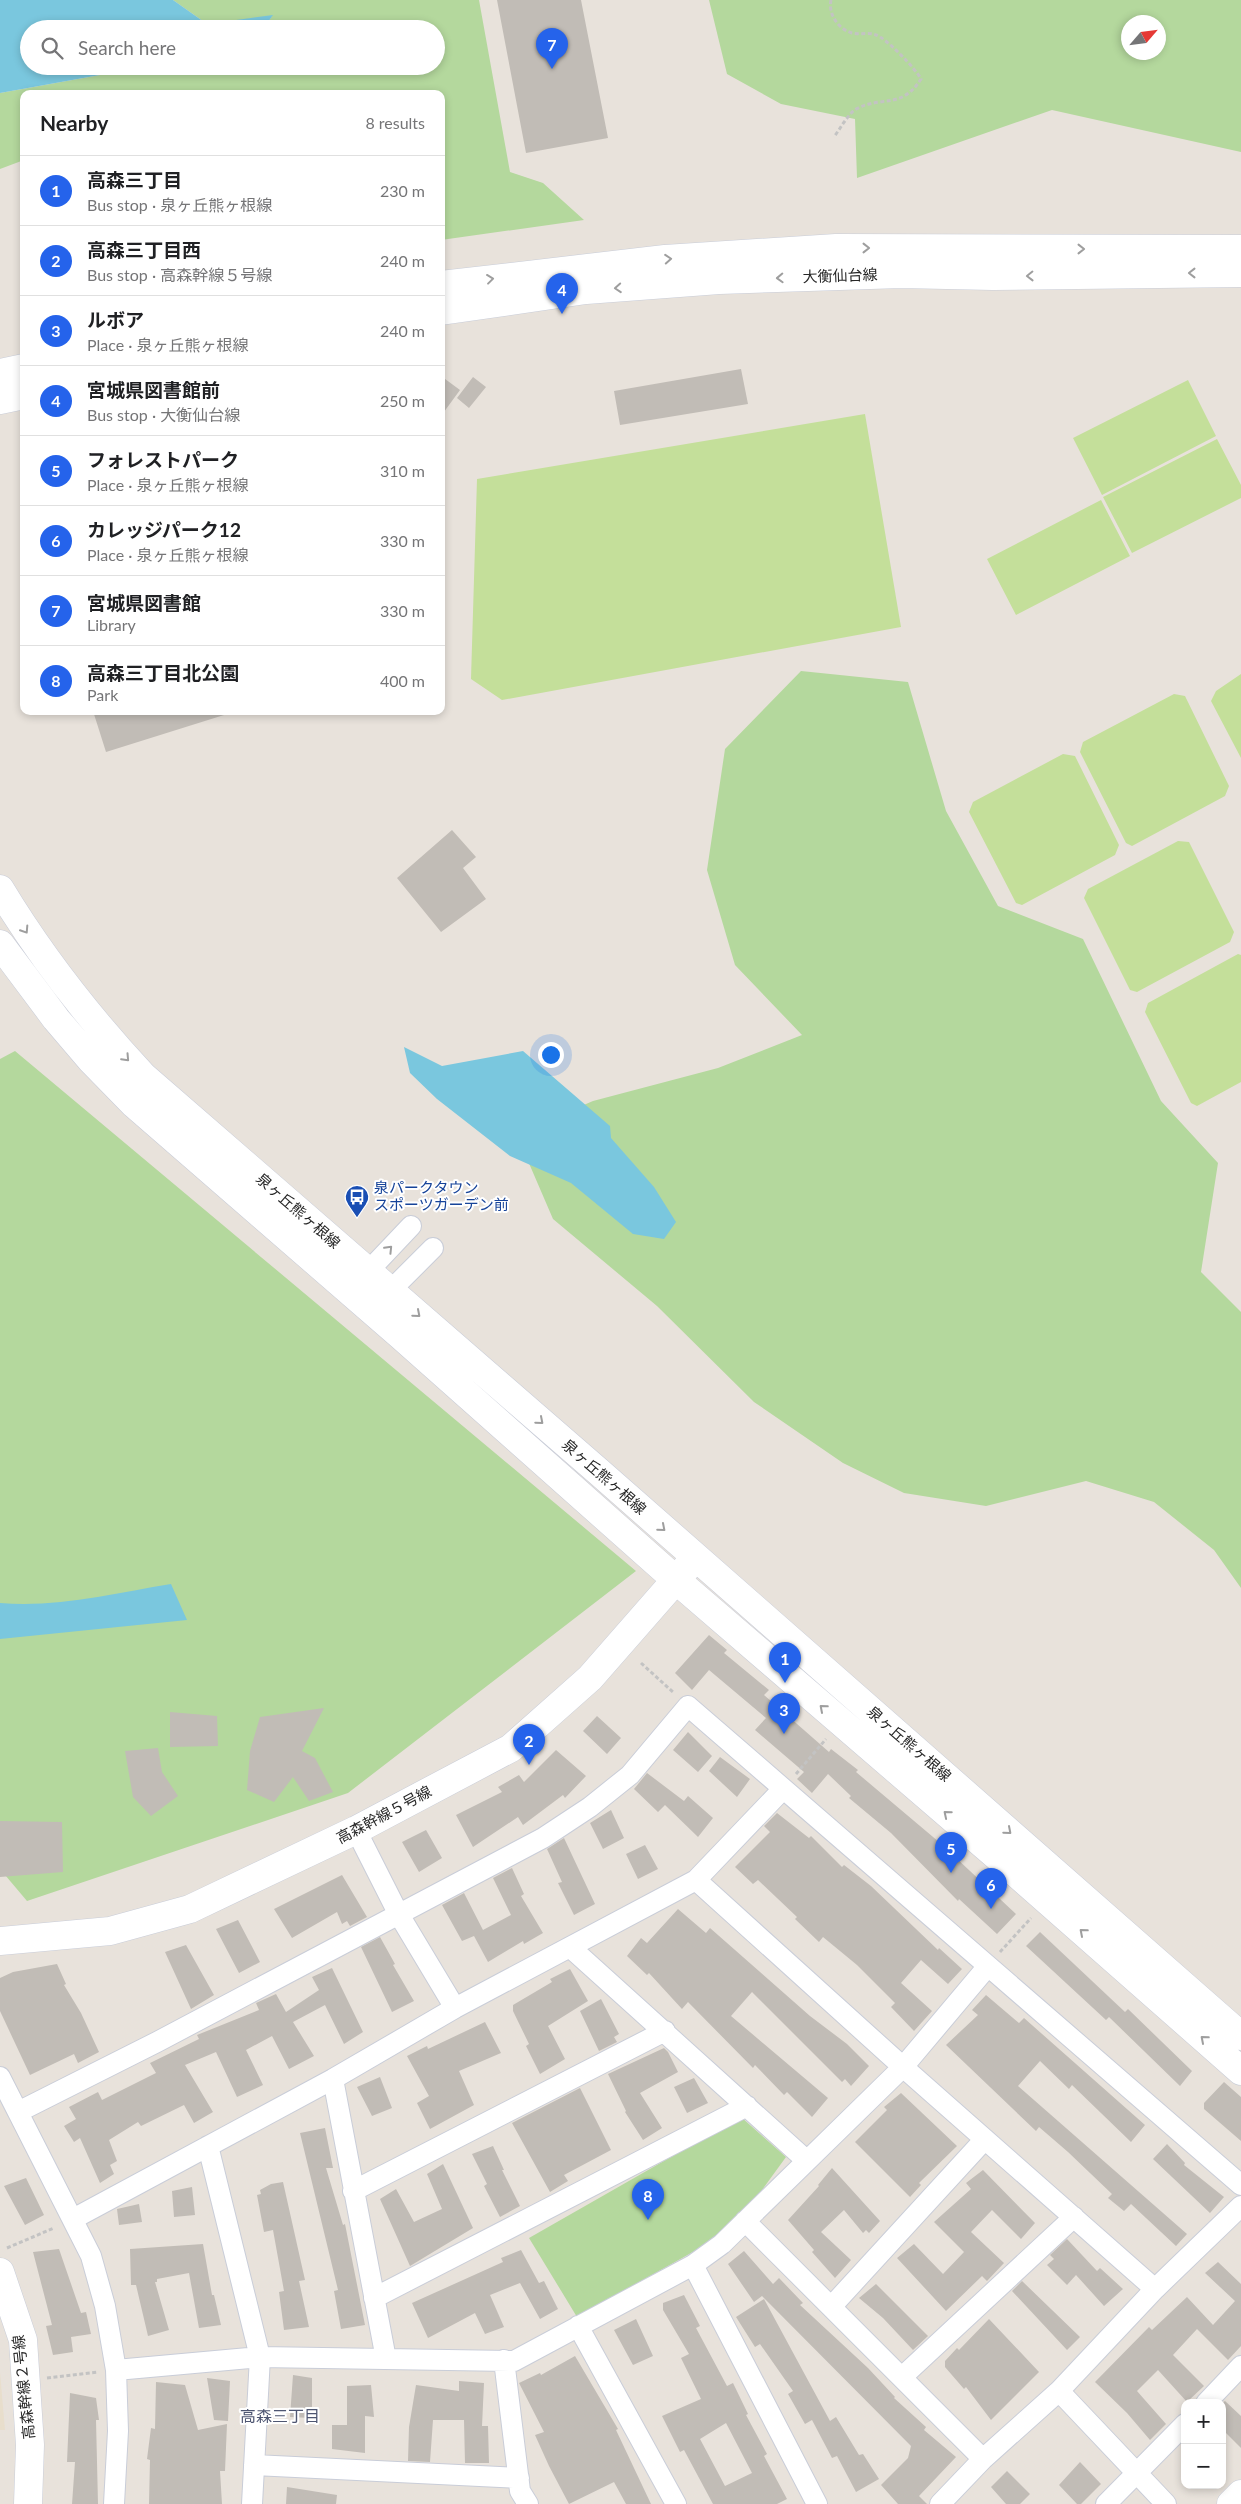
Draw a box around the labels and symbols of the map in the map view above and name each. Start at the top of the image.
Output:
north arrow [1121,15,1166,60]
pin: 7 [536,28,568,69]
one-way arrow [862,243,870,254]
one-way arrow [1077,244,1085,254]
one-way arrow [665,253,673,264]
street label: 大衡仙台線 [802,265,878,285]
one-way arrow [1188,268,1196,278]
one-way arrow [1026,270,1034,281]
pin: 4 [546,273,578,314]
one-way arrow [776,273,784,283]
one-way arrow [486,274,494,285]
one-way arrow [613,282,621,293]
one-way arrow [19,925,29,934]
your location [538,1042,564,1068]
one-way arrow [120,1052,129,1061]
street label: 泉ヶ丘熊ヶ根線 [253,1169,344,1251]
place label: 泉パークタウン スポーツガーデン前 [374,1178,509,1213]
bus stop icon: 泉パークタウン スポーツガーデン前 [344,1184,370,1218]
one-way arrow [383,1245,392,1254]
one-way arrow [412,1309,421,1318]
one-way arrow [534,1415,543,1423]
street label: 泉ヶ丘熊ヶ根線 [559,1435,650,1517]
one-way arrow [657,1522,666,1531]
pin: 1 [769,1642,801,1683]
pin: 3 [768,1693,800,1734]
street label: 泉ヶ丘熊ヶ根線 [864,1702,955,1784]
one-way arrow [820,1705,829,1714]
pin: 2 [513,1724,545,1765]
street label: 高森幹線５号線 [333,1782,434,1847]
one-way arrow [943,1810,952,1819]
one-way arrow [1002,1825,1011,1834]
pin: 5 [935,1832,967,1873]
pin: 6 [975,1868,1007,1909]
one-way arrow [1079,1928,1088,1937]
one-way arrow [1201,2036,1210,2045]
pin: 8 [632,2179,664,2220]
street label: 高森幹線２号線 [9,2334,37,2440]
district label: 高森三丁目 [240,2406,320,2425]

